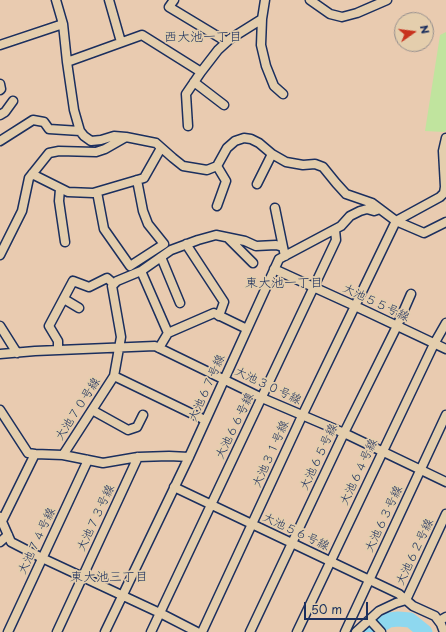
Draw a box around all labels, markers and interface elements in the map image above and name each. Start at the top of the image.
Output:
north arrow [394,12,434,52]
text: N [416,23,434,36]
district label: 西大池一丁目 [164,29,242,45]
district label: 東大池一丁目 [245,275,323,291]
street label: 大池５５号線 [340,281,412,325]
street label: 大池６７号線 [186,352,228,424]
street label: 大池３０号線 [232,364,304,408]
street label: 大池７０号線 [52,375,104,443]
street label: 大池６６号線 [213,390,257,462]
street label: 大池３１号線 [250,418,292,490]
street label: 大池６５号線 [297,421,341,493]
street label: 大池６４号線 [337,436,381,508]
street label: 大池７３号線 [74,482,118,554]
street label: 大池６３号線 [362,483,406,555]
street label: 大池７４号線 [15,505,59,577]
street label: 大池５６号線 [260,510,332,554]
street label: 大池６２号線 [393,516,437,588]
district label: 東大池三丁目 [70,569,148,585]
scale bar [306,594,370,620]
text: 50 m [311,600,342,618]

